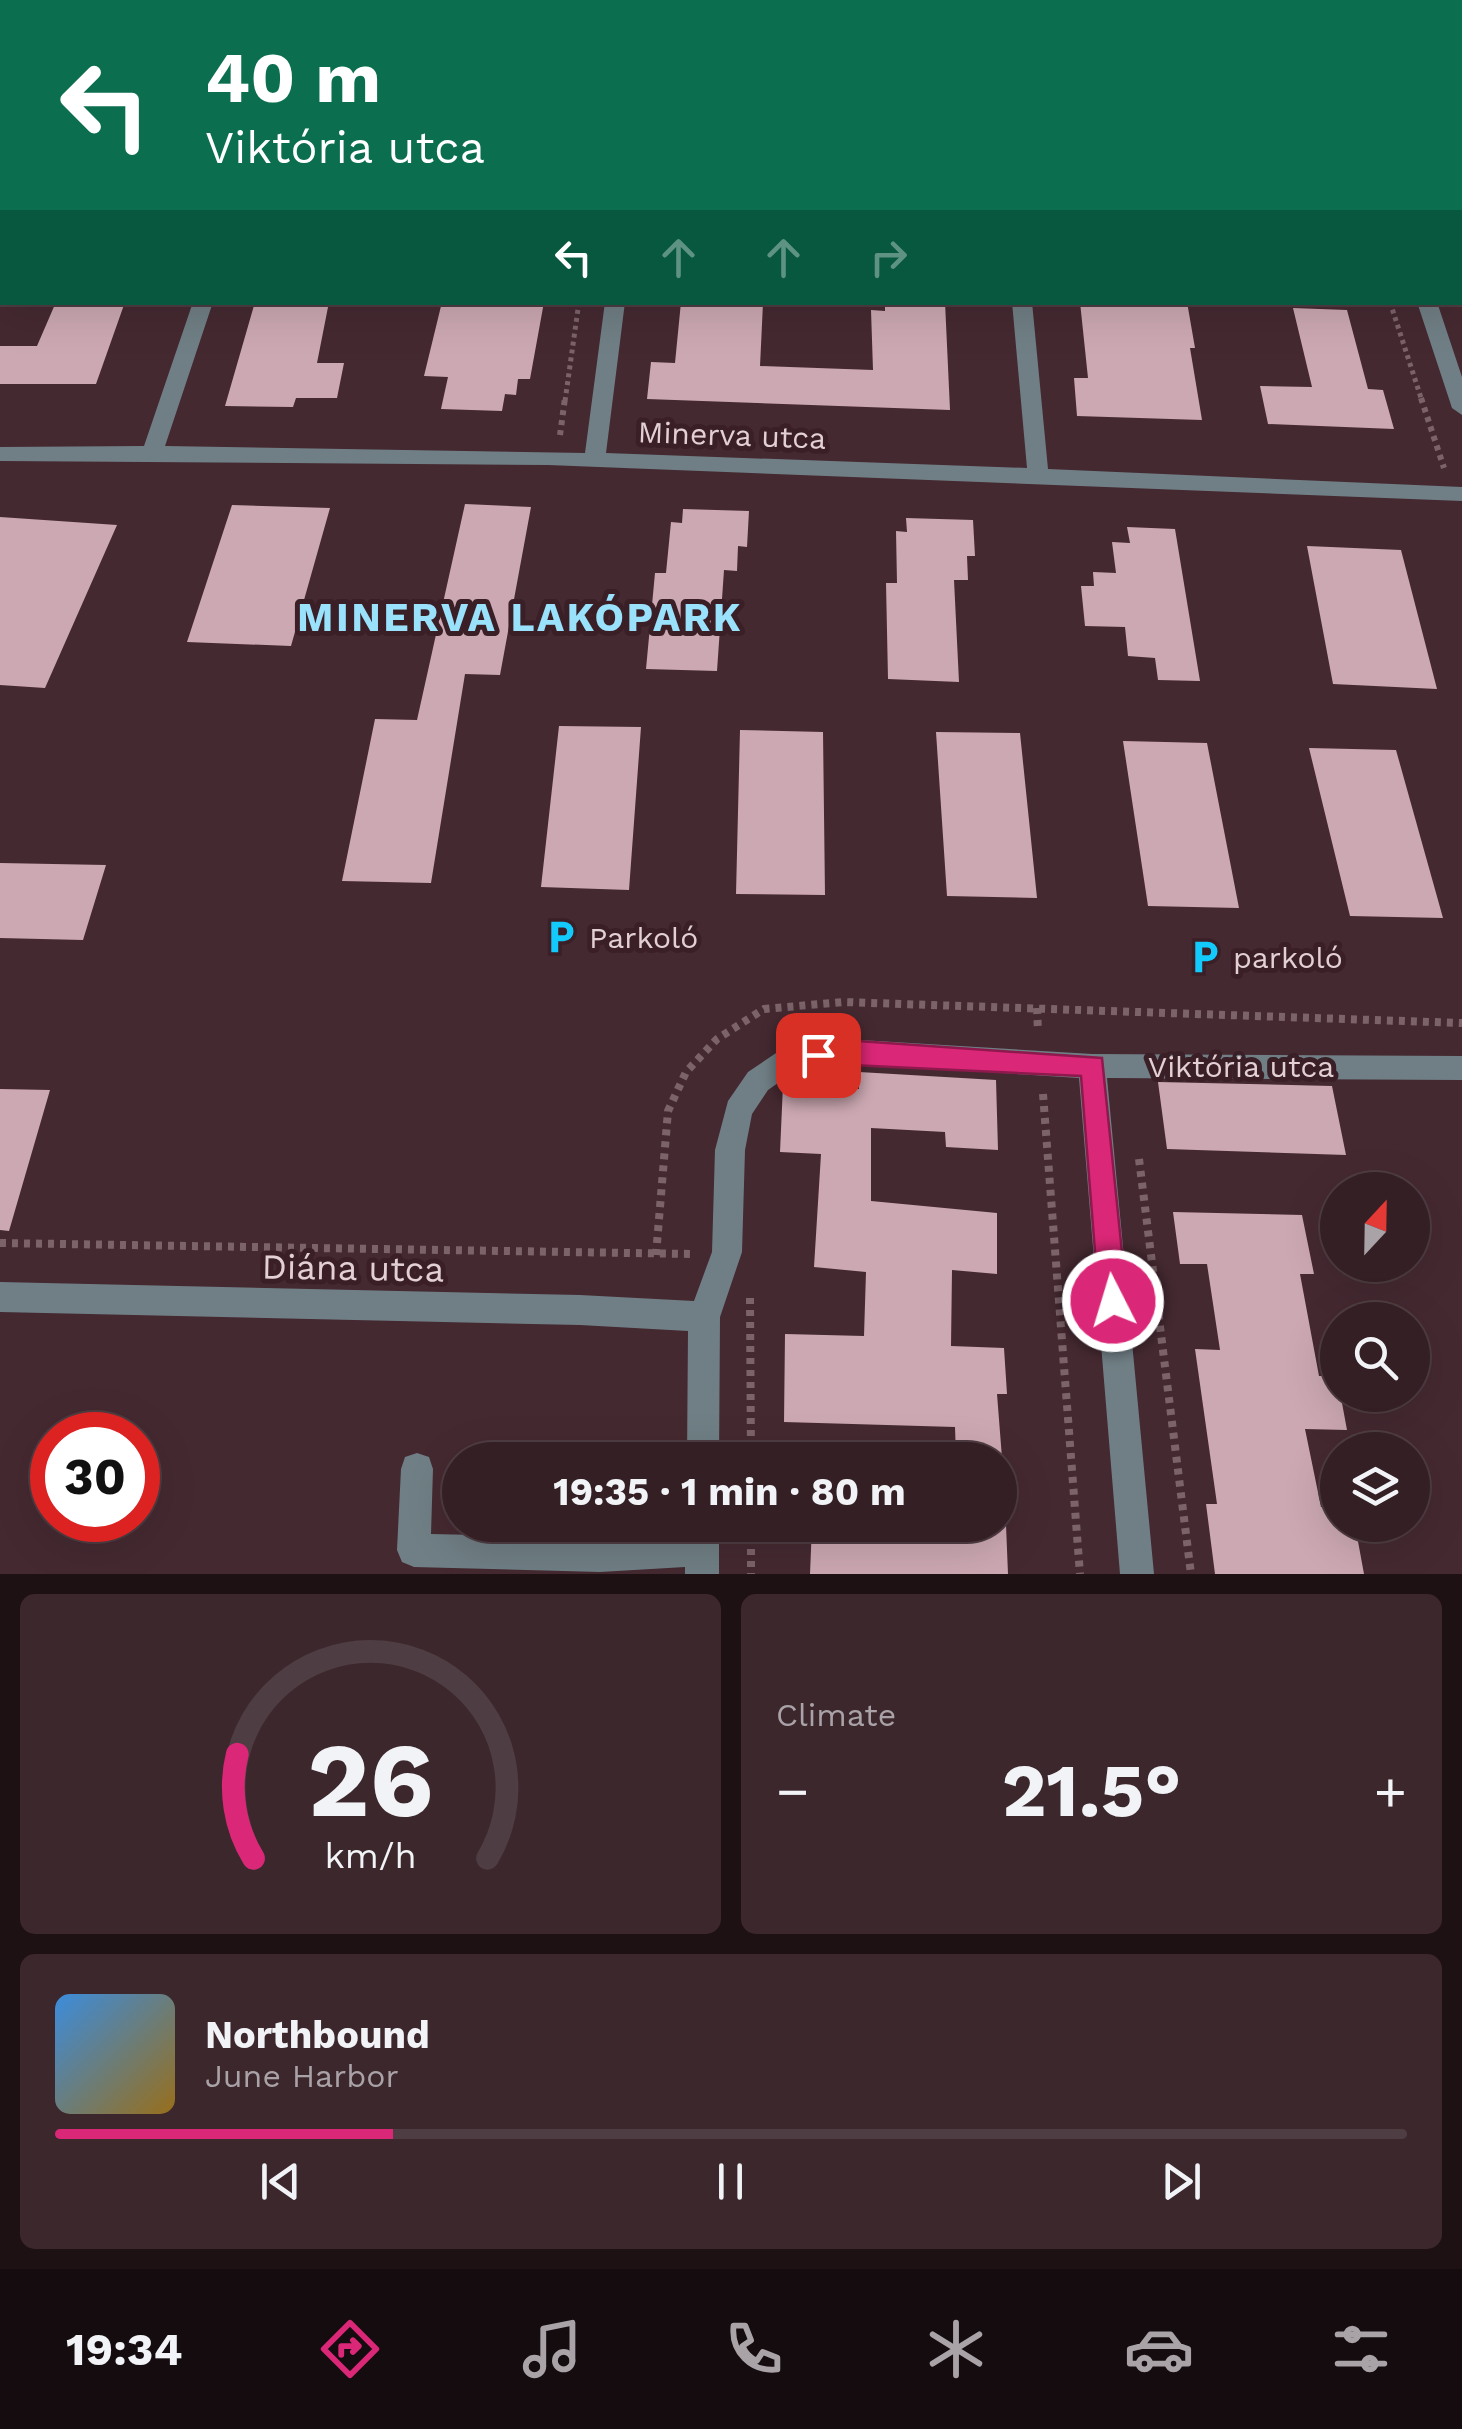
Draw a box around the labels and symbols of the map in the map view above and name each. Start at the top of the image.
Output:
street label: Minerva utca [637,414,827,456]
district label: MINERVA LAKÓPARK [297,594,743,641]
parking icon: Parkoló [542,918,580,956]
place label: Parkoló [589,920,698,955]
parking icon: parkoló [1186,938,1224,976]
place label: parkoló [1233,940,1343,975]
pin [776,1013,861,1098]
street label: Viktória utca [1148,1049,1334,1084]
north arrow [1320,1172,1430,1282]
street label: Diána utca [261,1245,445,1291]
position arrow [1061,1249,1165,1353]
speed limit sign: 30 [30,1412,160,1542]

